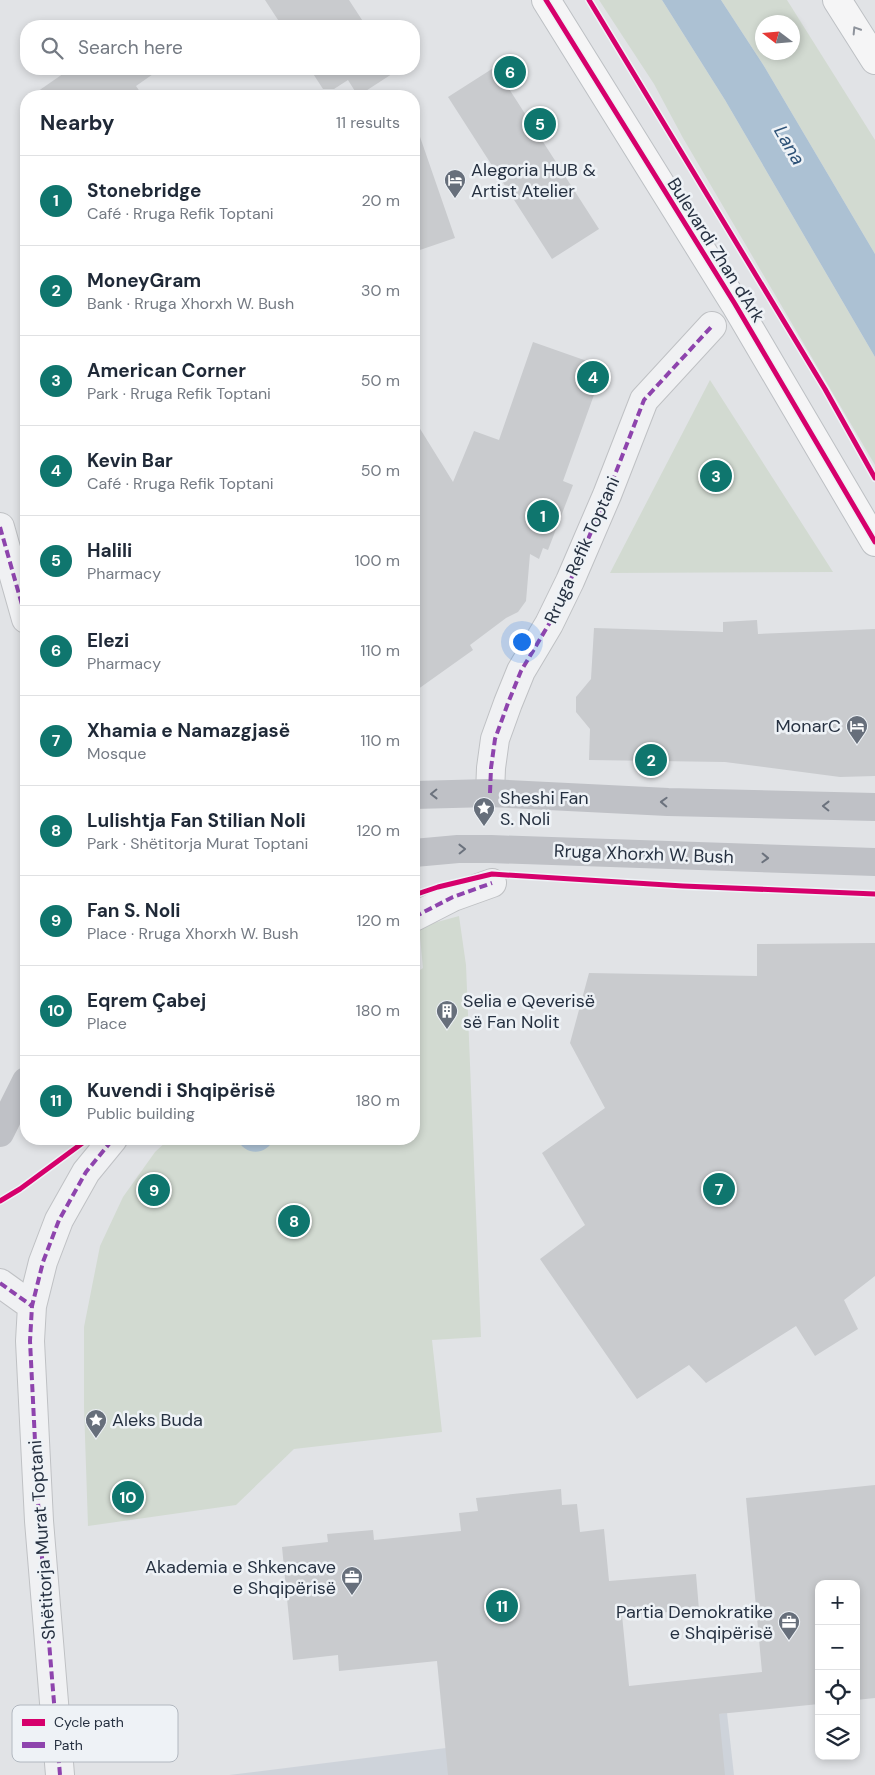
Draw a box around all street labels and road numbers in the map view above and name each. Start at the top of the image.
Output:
street label: Bulevardi Zhan d'Ark [662,173,770,327]
street label: Rruga Refik Toptani [539,473,625,627]
street label: Rruga Xhorxh W. Bush [554,839,734,869]
street label: Shëtitorja Murat Toptani [23,1439,61,1641]

